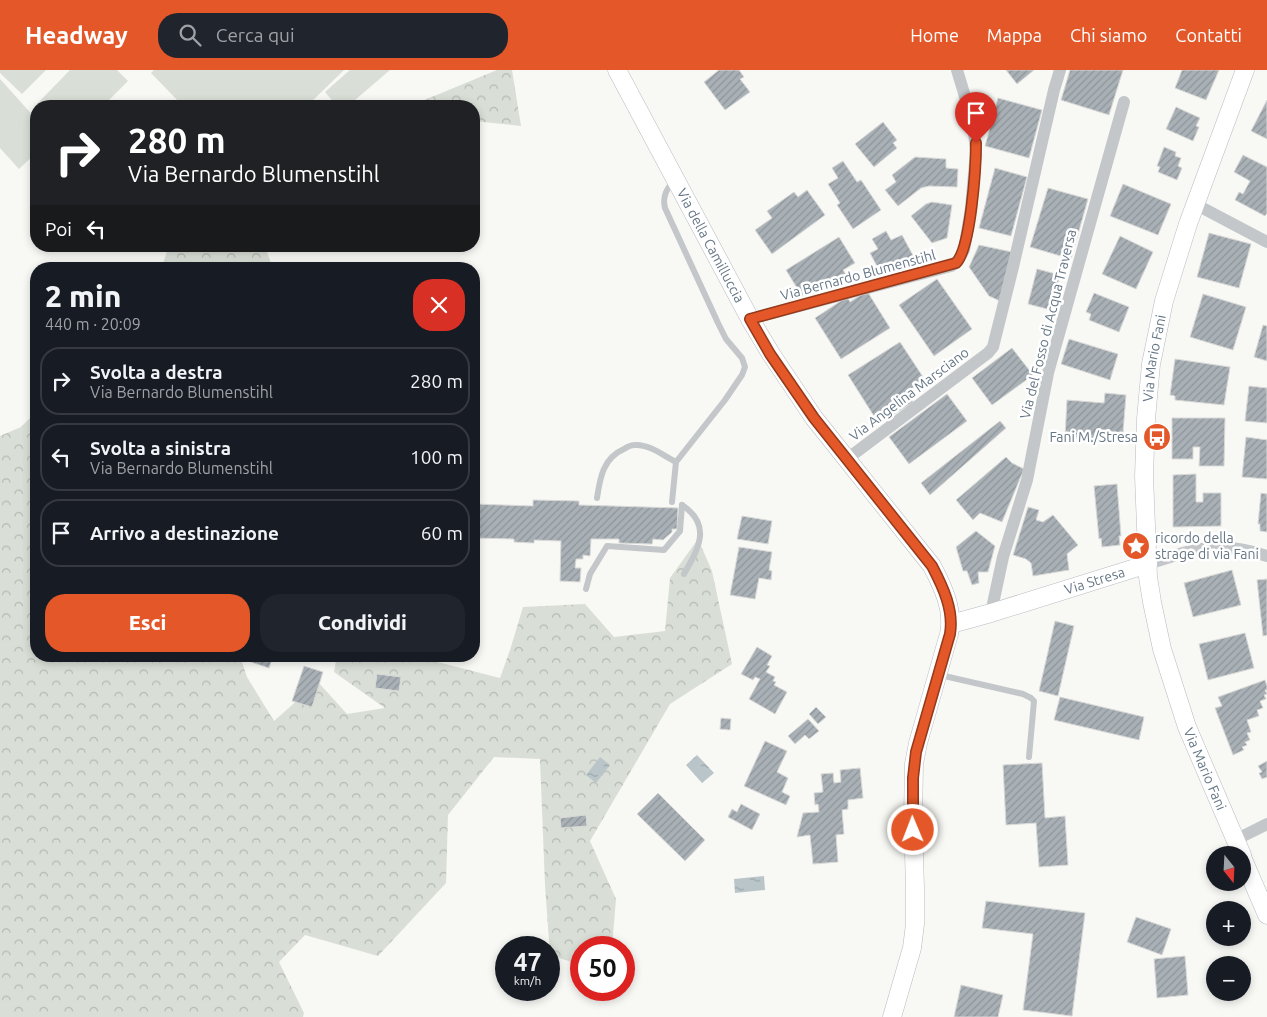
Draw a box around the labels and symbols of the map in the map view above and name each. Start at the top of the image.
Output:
pin [955,92,997,143]
street label: Via della Camilluccia [674,186,748,305]
street label: Via del Fosso di Acqua Traversa [1017,228,1079,420]
street label: Via Bernardo Blumenstihl [779,246,938,303]
street label: Via Mario Fani [1140,313,1169,403]
street label: Via Angelina Marsciano [846,344,972,444]
bus stop icon: Fani M./Stresa [1142,422,1172,452]
place label: Fani M./Stresa [1049,429,1138,445]
place label: ricordo della strage di via Fani [1155,530,1259,562]
place icon: ricordo della strage di via Fani [1121,531,1151,561]
street label: Via Stresa [1062,564,1127,598]
street label: Via Mario Fani [1180,725,1230,813]
position arrow [886,803,938,855]
north arrow [1206,846,1251,891]
speed limit sign: 50 [570,936,635,1001]

